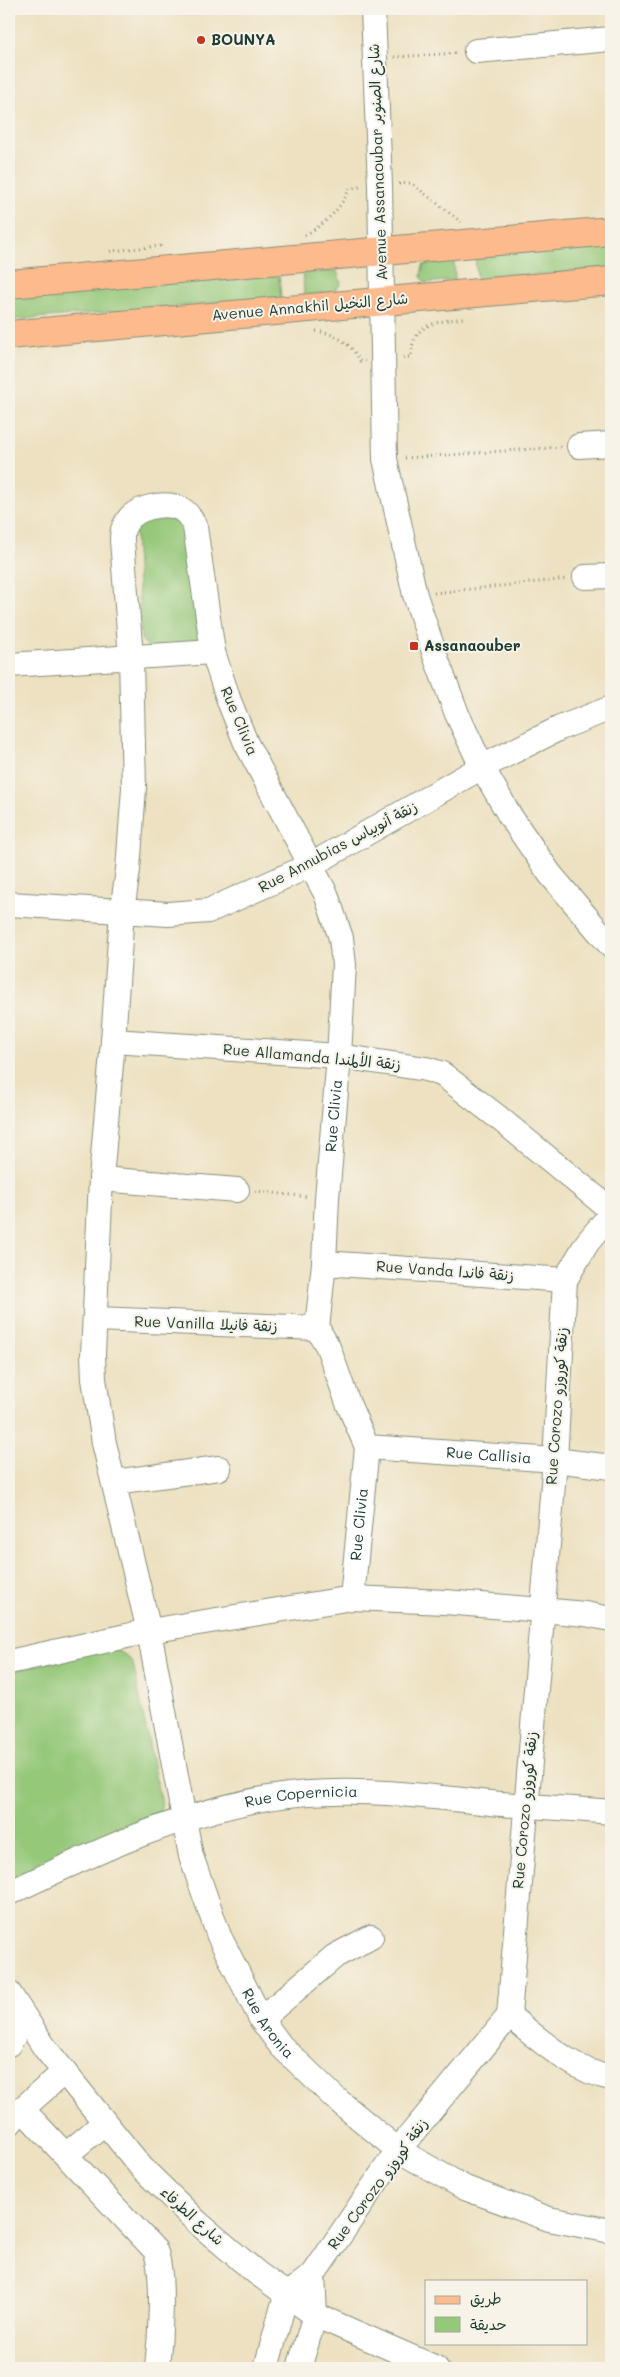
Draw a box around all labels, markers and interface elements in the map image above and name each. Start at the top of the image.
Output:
place label: BOUNYA [211,29,276,49]
marker: BOUNYA [195,34,207,46]
street label: Avenue Assanaoubar شارع الصنوبر [363,43,392,281]
street label: Avenue Annakhil شارع النخيل [211,287,409,326]
place label: Assanaouber [424,635,521,655]
marker: Assanaouber [408,640,420,652]
street label: Rue Clivia [216,683,263,758]
street label: Rue Annubias زنقة أنوبياس [255,796,421,897]
street label: Rue Allamanda زنقة الألمندا [222,1038,402,1074]
street label: Rue Clivia [320,1079,346,1153]
street label: Rue Vanda زنقة فاندا [375,1255,515,1285]
street label: Rue Vanilla زنقة فانيلا [134,1311,278,1336]
street label: Rue Corozo زنقة كوروزو [541,1326,572,1486]
street label: Rue Callisia [445,1441,532,1467]
street label: Rue Clivia [345,1487,372,1562]
street label: Rue Corozo زنقة كوروزو [507,1730,542,1890]
street label: Rue Copernicia [243,1781,358,1811]
street label: Rue Aronia [238,1984,299,2062]
street label: Rue Corozo زنقة كوروزو [323,2114,433,2254]
street label: شارع الطرفاء [156,2181,229,2250]
legend [425,2280,588,2344]
text: طريق [470,2288,502,2308]
text: حديقة [470,2314,507,2334]

